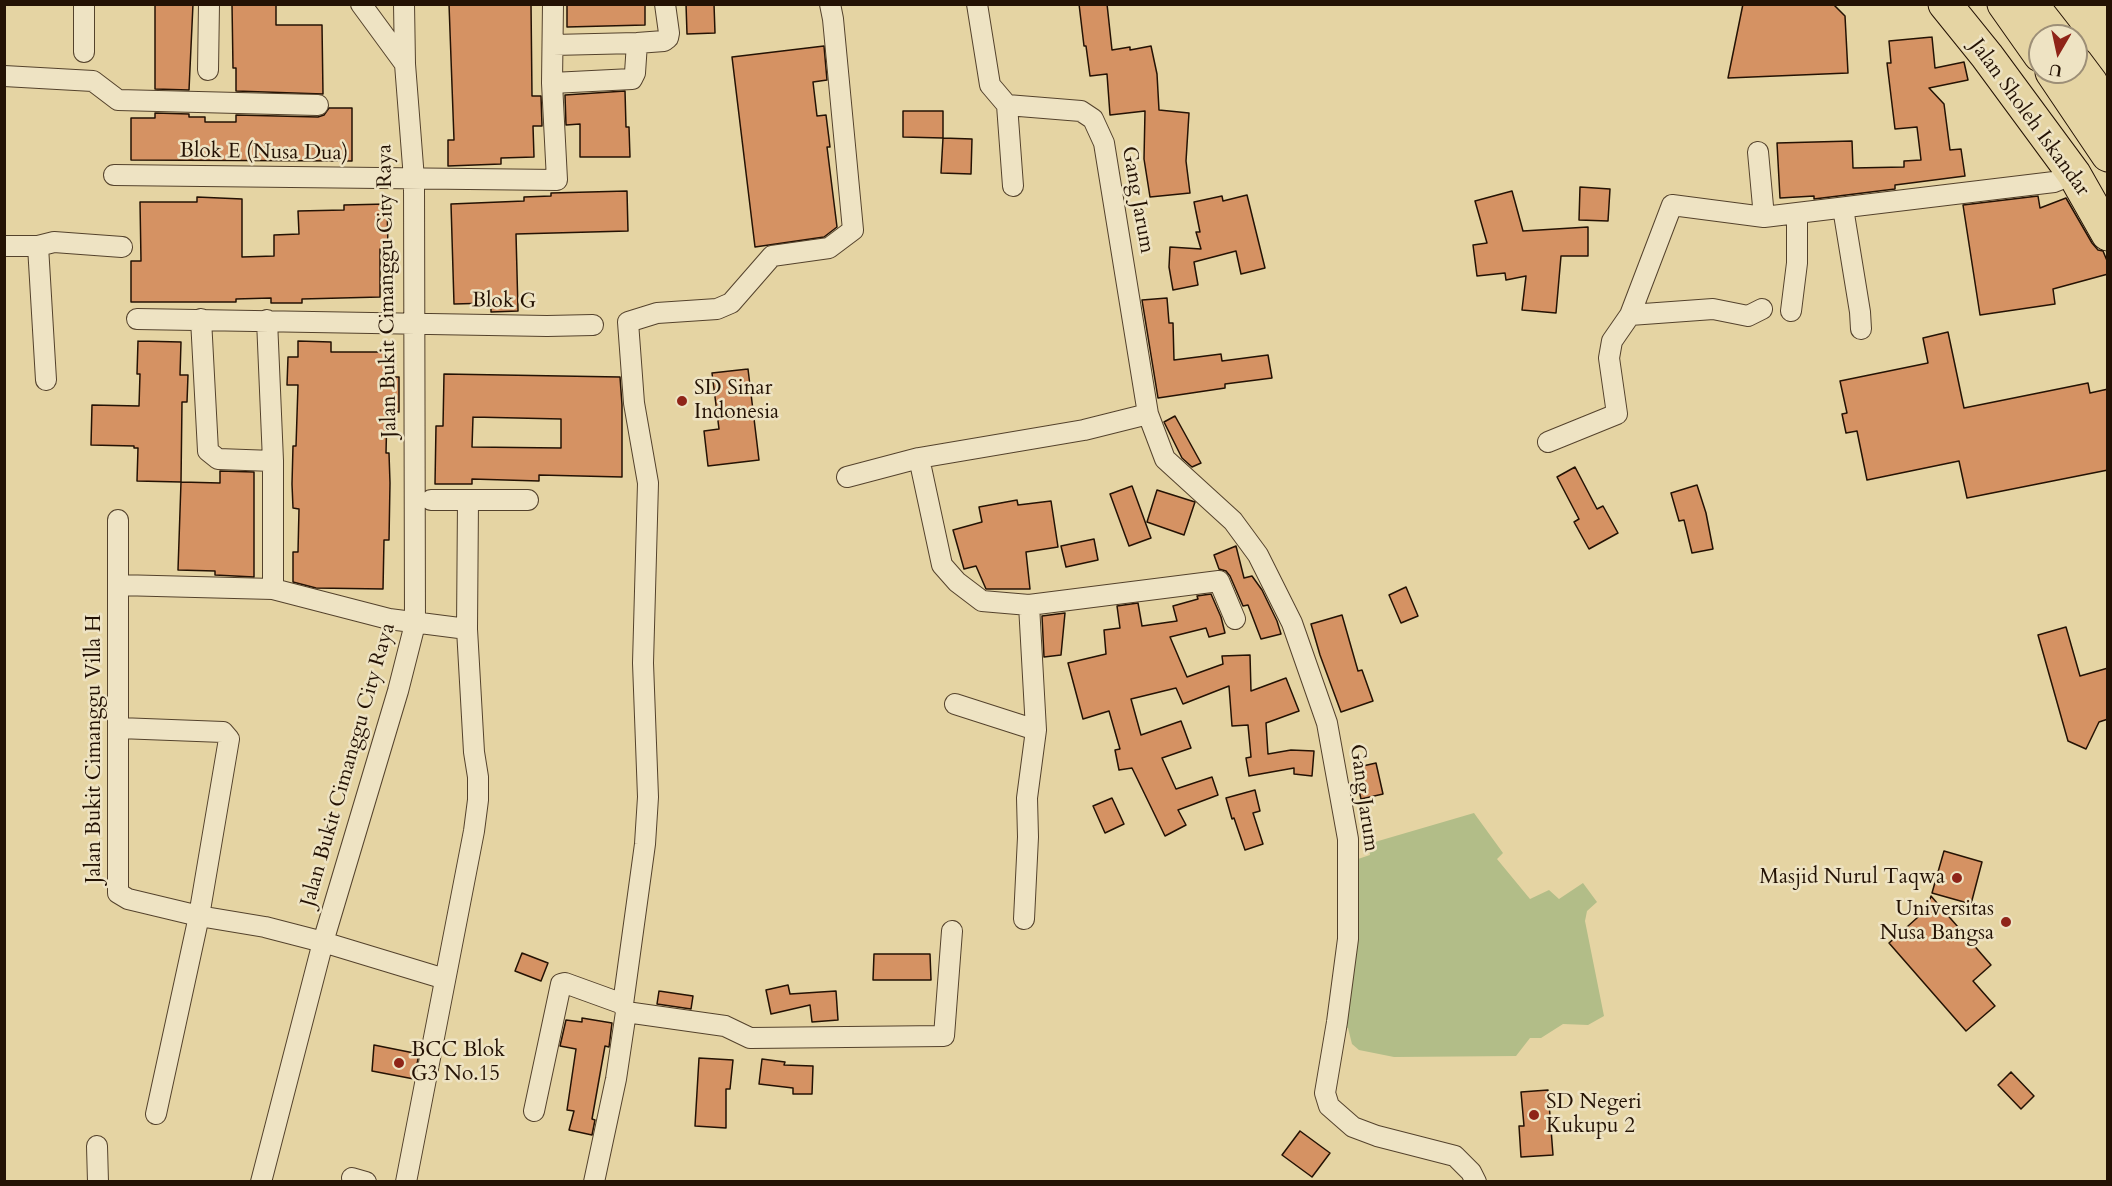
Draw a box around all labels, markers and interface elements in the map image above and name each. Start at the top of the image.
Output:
north arrow [2028,24,2088,84]
street label: Jalan Sholeh Iskandar [1964,35,2094,201]
text: U [2047,58,2064,82]
street label: Blok E (Nusa Dua) [179,139,349,167]
street label: Jalan Bukit Cimanggu City Raya [373,144,403,438]
street label: Gang Jarum [1115,145,1159,255]
street label: Blok G [472,289,536,315]
place label: SD Sinar Indonesia [694,376,779,426]
marker: SD Sinar Indonesia [675,394,689,408]
street label: Jalan Bukit Cimanggu Villa H [82,614,108,884]
street label: Jalan Bukit Cimanggu City Raya [296,620,402,910]
street label: Gang Jarum [1343,743,1383,853]
place label: Masjid Nurul Taqwa [1759,865,1945,891]
marker: Masjid Nurul Taqwa [1950,871,1964,885]
place label: Universitas Nusa Bangsa [1880,897,1994,947]
marker: Universitas Nusa Bangsa [1999,915,2013,929]
place label: BCC Blok G3 No.15 [411,1038,505,1088]
marker: BCC Blok G3 No.15 [392,1056,406,1070]
place label: SD Negeri Kukupu 2 [1546,1090,1642,1140]
marker: SD Negeri Kukupu 2 [1527,1108,1541,1122]

